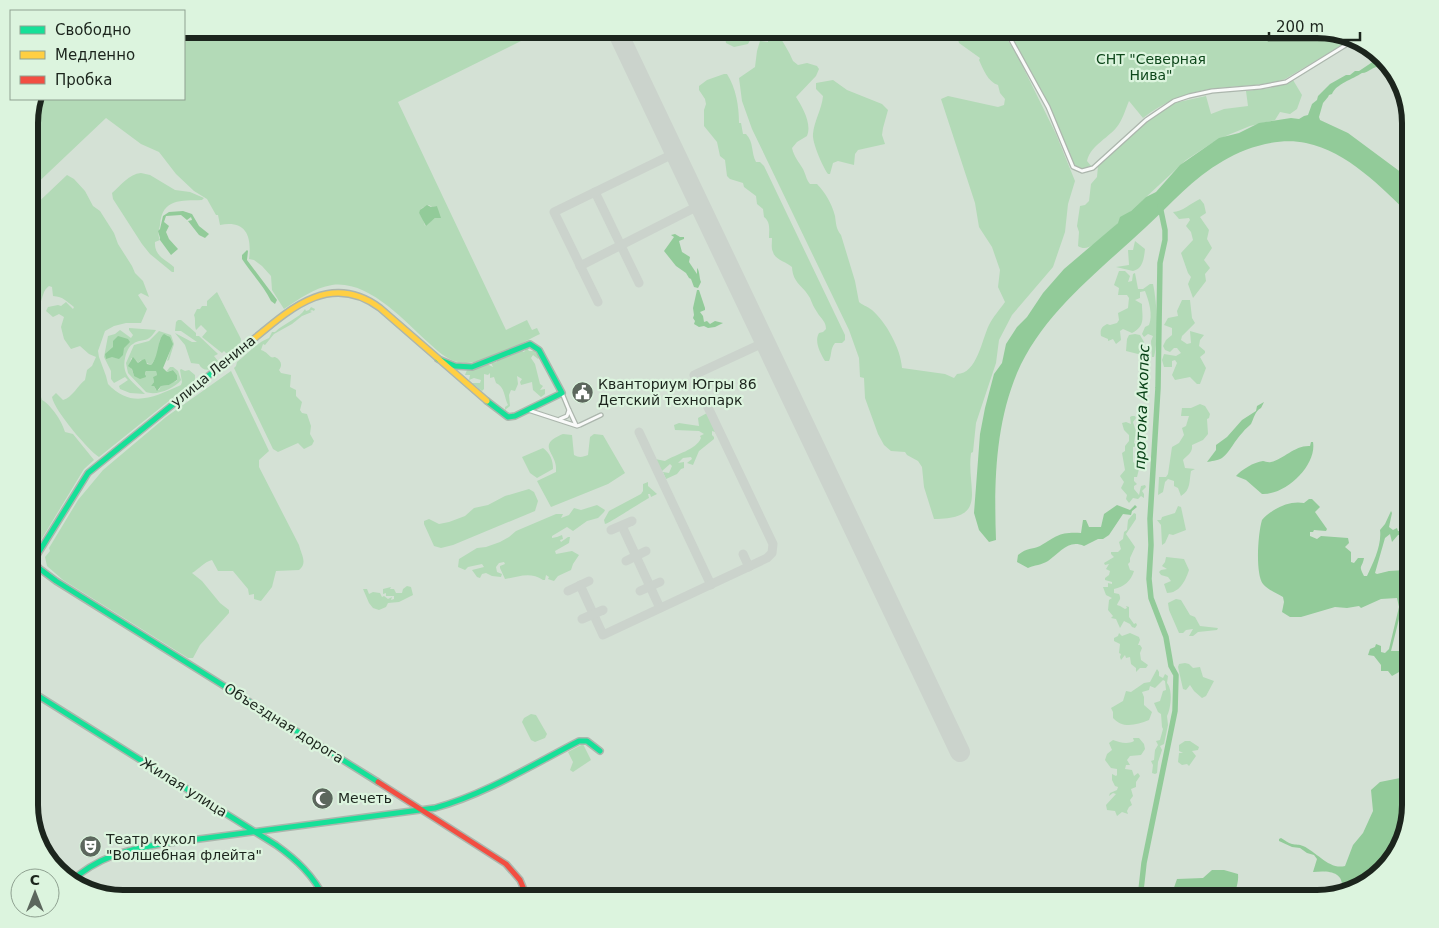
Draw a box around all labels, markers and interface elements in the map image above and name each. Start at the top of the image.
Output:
legend [10,10,185,100]
scale bar [1269,10,1360,42]
text: 200 m [1276,18,1324,36]
text: Свободно [55,21,131,39]
text: Медленно [55,46,135,64]
park label: СНТ "Северная Нива" [1096,51,1206,83]
text: Пробка [55,71,112,89]
street label: улица Ленина [168,332,258,410]
water label: протока Акопас [1131,343,1153,470]
place label: Кванториум Югры 86 Детский технопарк [598,376,757,408]
public building icon: Кванториум Югры 86 Детский технопарк [570,380,594,404]
street label: Объездная дорога [221,680,347,766]
street label: Жилая улица [138,754,230,820]
mosque icon: Мечеть [310,786,334,810]
place label: Мечеть [338,790,392,806]
place label: Театр кукол "Волшебная флейта" [105,831,262,863]
theatre icon: Театр кукол "Волшебная флейта" [78,835,102,859]
north arrow [10,868,60,918]
text: С [30,872,40,888]

